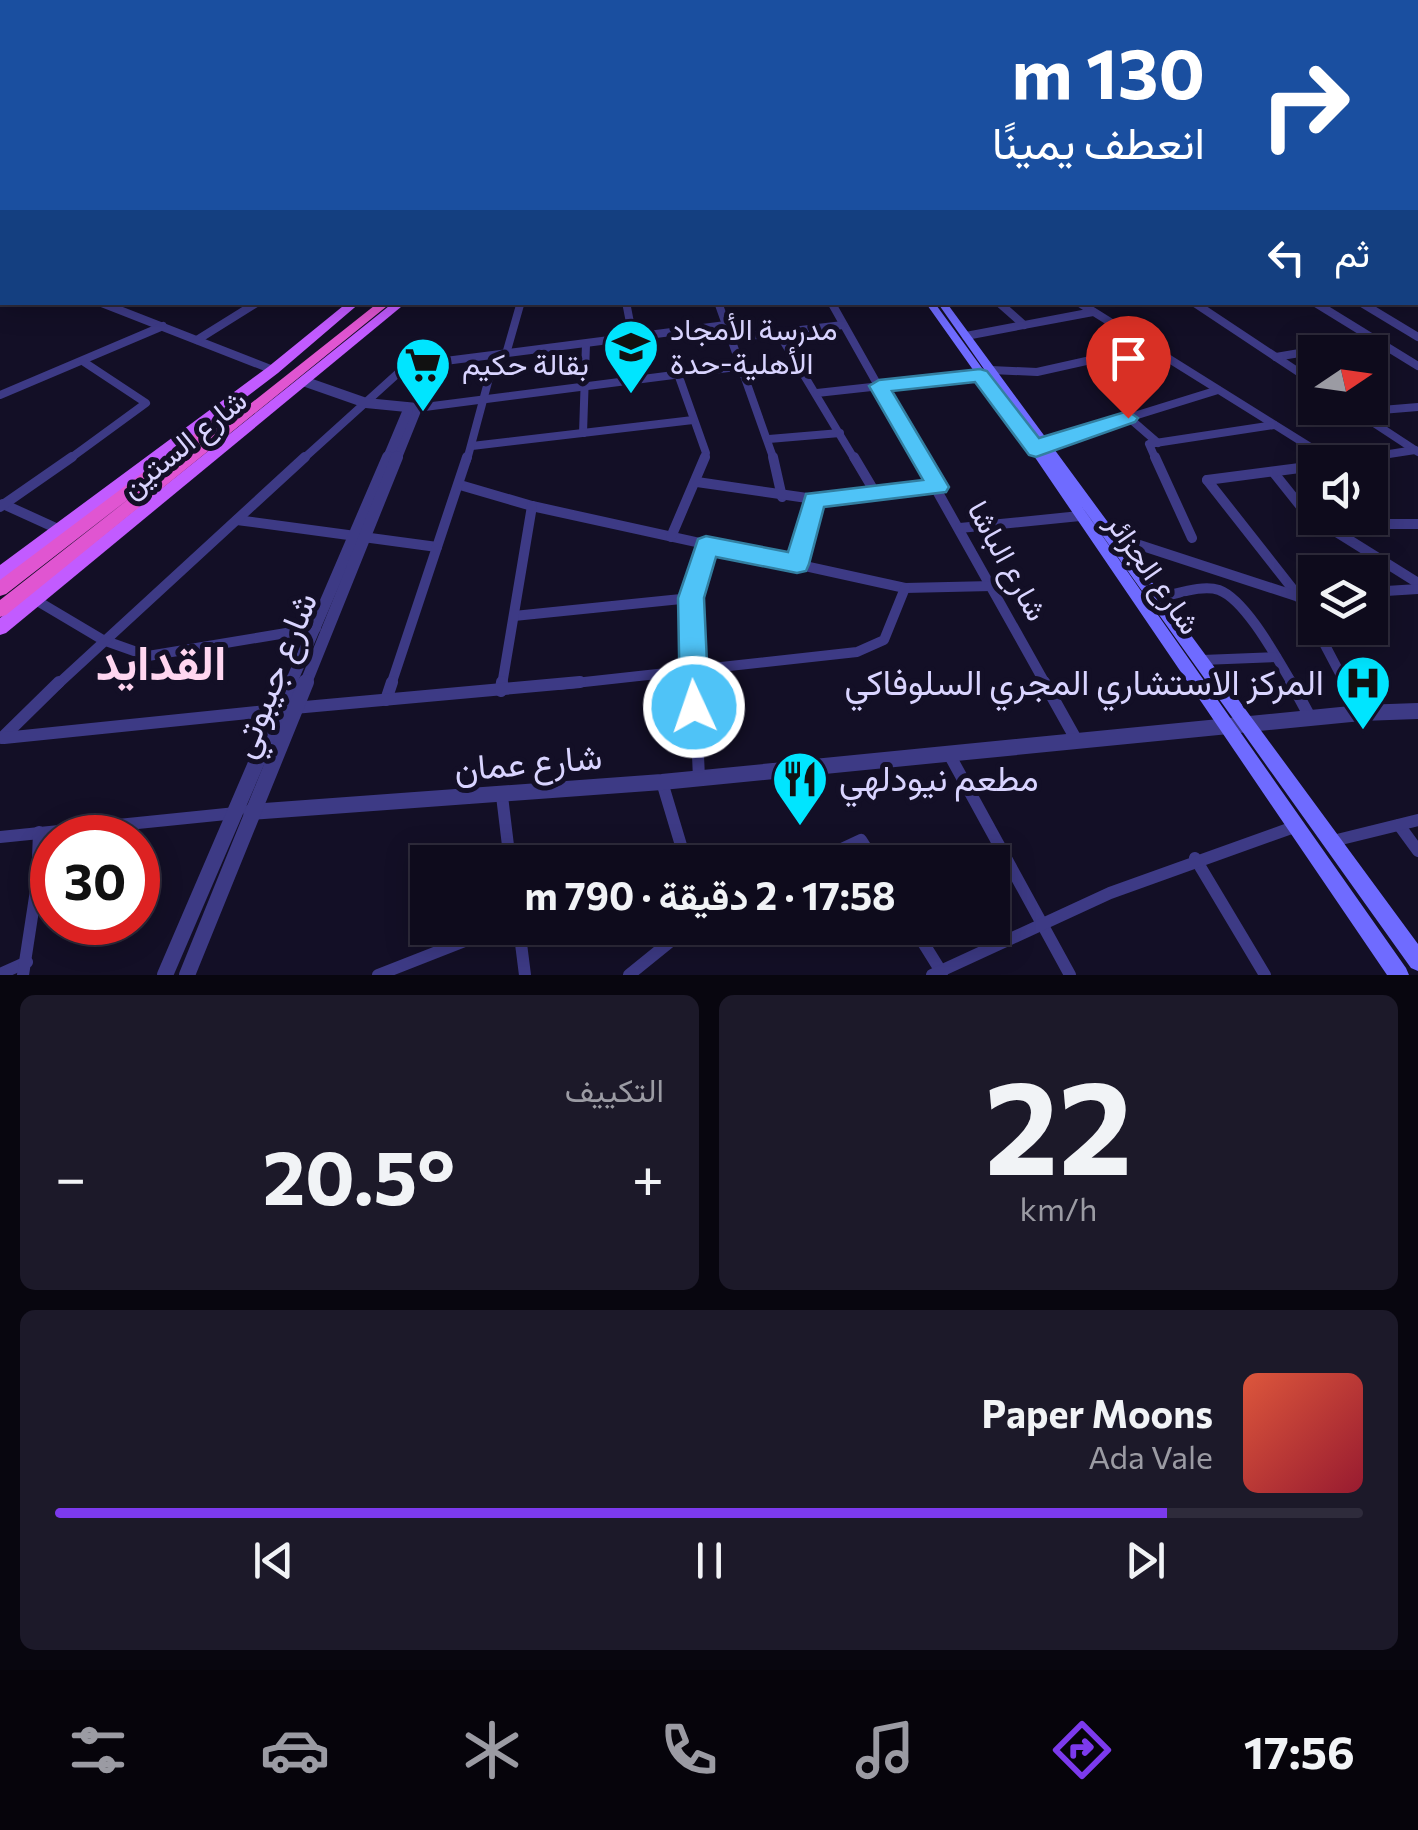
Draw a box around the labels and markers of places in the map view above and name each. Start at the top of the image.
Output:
place label: مدرسة الأمجاد الأهلية-حدة [670,309,838,381]
pin [1086,316,1171,419]
school or university icon: مدرسة الأمجاد الأهلية-حدة [601,317,661,396]
supermarket icon: بقالة حكيم [393,335,453,414]
place label: بقالة حكيم [462,344,589,384]
hospital icon: المركز الاستشاري المجري السلوفاكي [1333,653,1393,732]
place label: المركز الاستشاري المجري السلوفاكي [845,659,1324,712]
restaurant icon: مطعم نيودلهي [770,749,830,828]
place label: مطعم نيودلهي [839,755,1039,808]

